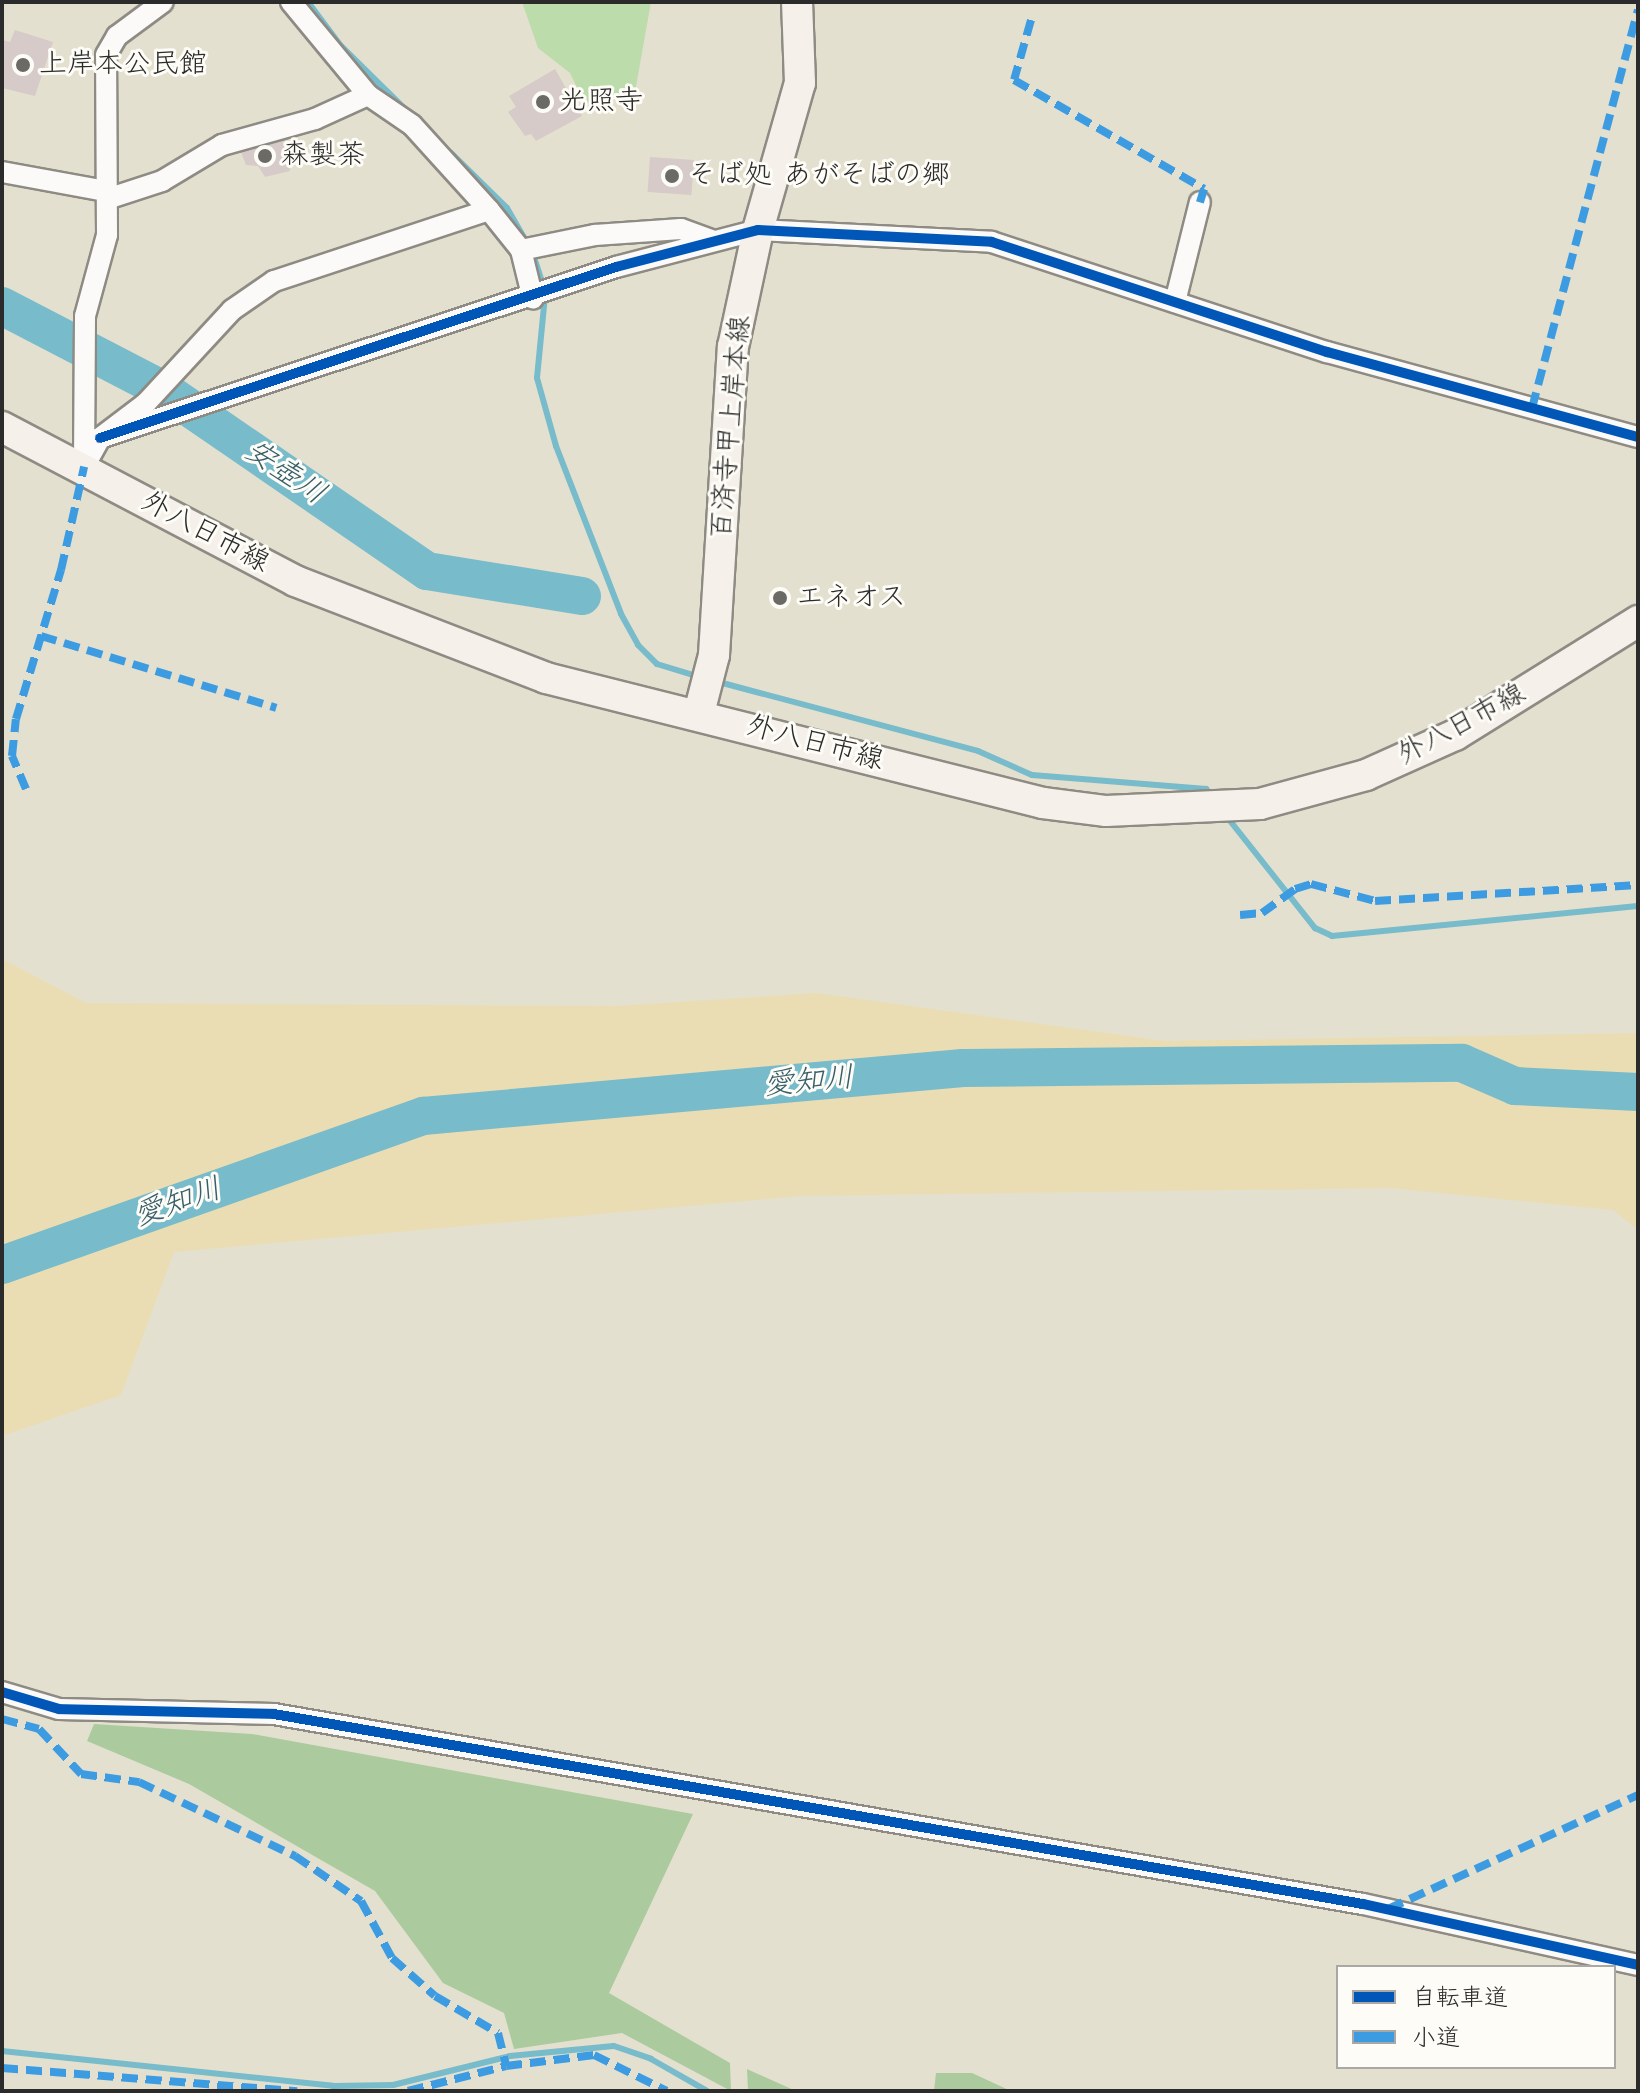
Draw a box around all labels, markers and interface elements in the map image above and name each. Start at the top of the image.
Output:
place label: 上岸本公民館 [39,48,207,82]
marker: 上岸本公民館 [14,56,32,74]
place label: 光照寺 [559,85,643,119]
marker: 光照寺 [534,93,552,111]
place label: 森製茶 [281,139,365,173]
marker: 森製茶 [256,147,274,165]
place label: そば処 あがそばの郷 [688,159,951,193]
marker: そば処 あがそばの郷 [663,167,681,185]
street label: 百済寺甲上岸本線 [706,314,758,540]
water label: 安壺川 [238,433,332,513]
street label: 外八日市線 [135,485,275,581]
place label: エネオス [796,581,908,615]
marker: エネオス [771,589,789,607]
street label: 外八日市線 [1392,677,1532,773]
street label: 外八日市線 [743,710,887,778]
water label: 愛知川 [763,1060,855,1104]
water label: 愛知川 [130,1171,226,1235]
legend [1336,1965,1616,2069]
text: 自転車道 [1412,1979,1508,2018]
text: 小道 [1412,2019,1460,2058]

